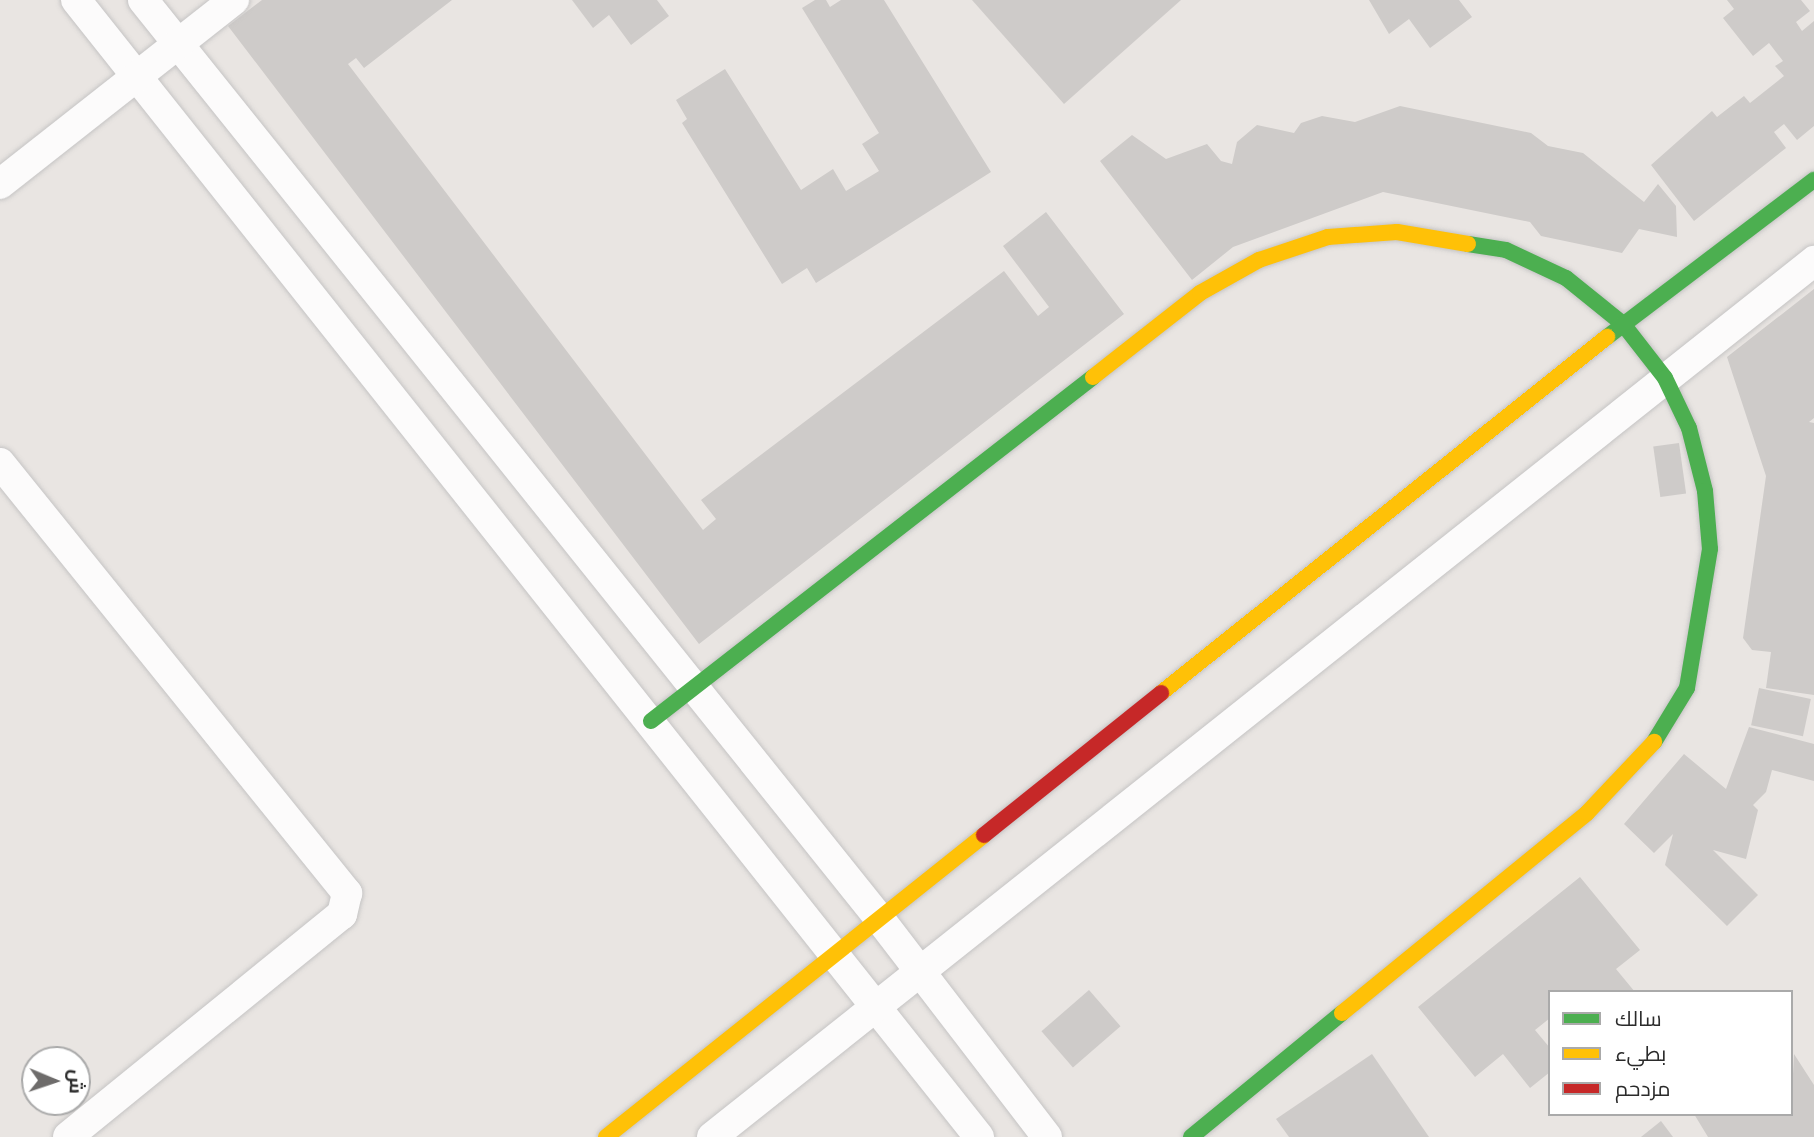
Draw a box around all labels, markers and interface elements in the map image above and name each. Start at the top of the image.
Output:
legend [1548,990,1793,1116]
text: سالك [1615,1009,1662,1030]
text: بطيء [1615,1044,1666,1065]
north arrow [21,1046,91,1116]
text: ش [66,1069,85,1094]
text: مزدحم [1615,1079,1670,1100]

